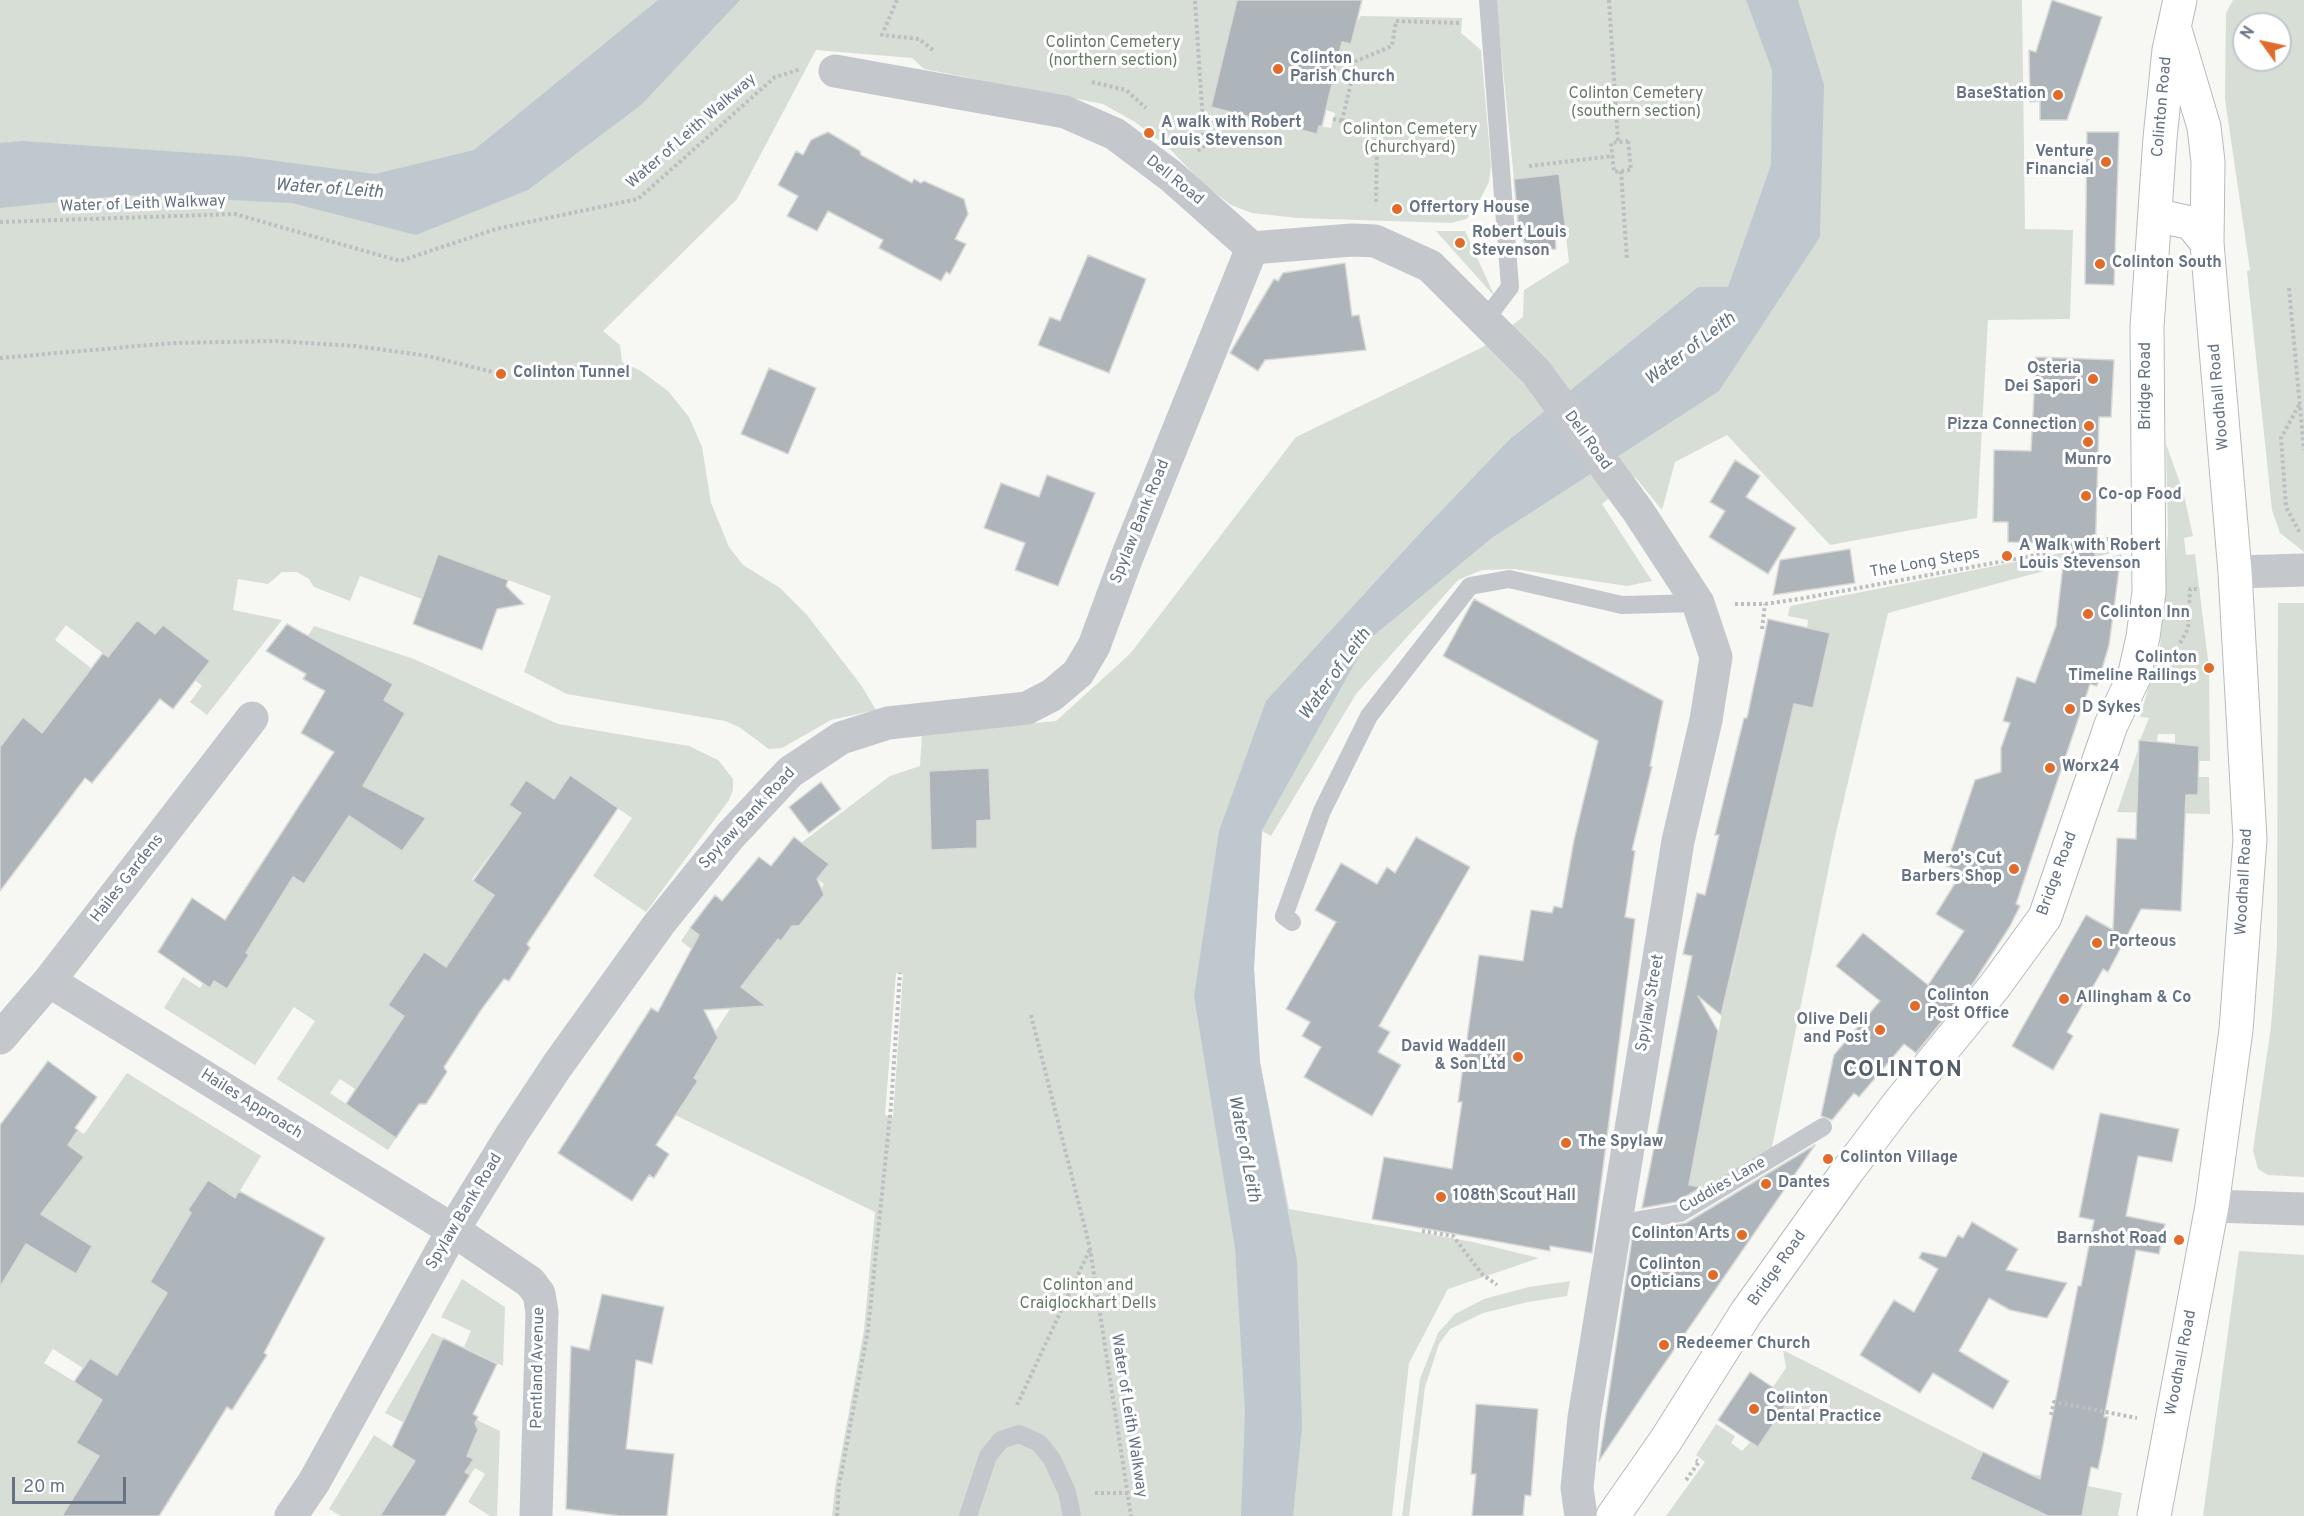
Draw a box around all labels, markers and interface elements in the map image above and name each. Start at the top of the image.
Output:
north arrow [2232,12,2292,72]
text: N [2237,23,2260,44]
park label: Colinton Cemetery (northern section) [1046,34,1180,72]
place label: Colinton Parish Church [1290,50,1395,88]
street label: Colinton Road [2149,56,2177,158]
marker: Colinton Parish Church [1271,62,1285,76]
street label: Water of Leith Walkway [623,70,761,194]
park label: Colinton Cemetery (southern section) [1569,85,1703,123]
place label: BaseStation [1956,85,2046,105]
marker: BaseStation [2051,88,2065,102]
place label: A walk with Robert Louis Stevenson [1161,114,1302,152]
park label: Colinton Cemetery (churchyard) [1343,121,1477,159]
marker: A walk with Robert Louis Stevenson [1142,126,1156,140]
place label: Venture Financial [2025,143,2094,181]
street label: Dell Road [1141,152,1207,210]
marker: Venture Financial [2099,155,2113,169]
water label: Water of Leith [274,175,384,205]
street label: Water of Leith Walkway [60,193,226,217]
place label: Offertory House [1409,199,1530,219]
marker: Offertory House [1390,202,1404,216]
place label: Robert Louis Stevenson [1472,224,1567,262]
marker: Robert Louis Stevenson [1453,236,1467,250]
place label: Colinton South [2112,254,2222,274]
marker: Colinton South [2093,257,2107,271]
water label: Water of Leith [1641,309,1741,391]
street label: Bridge Road [2137,342,2157,430]
street label: Woodhall Road [2206,343,2234,451]
place label: Osteria Dei Sapori [2004,360,2081,398]
place label: Colinton Tunnel [513,364,630,384]
marker: Colinton Tunnel [494,367,508,381]
marker: Osteria Dei Sapori [2086,372,2100,386]
street label: Dell Road [1559,408,1615,474]
place label: Pizza Connection [1947,416,2077,436]
marker: Pizza Connection [2082,419,2096,433]
marker: Munro [2081,435,2095,449]
place label: Munro [2064,451,2112,471]
street label: Spylaw Bank Road [1107,457,1175,587]
place label: Co-op Food [2098,486,2182,506]
marker: Co-op Food [2079,489,2093,503]
place label: A Walk with Robert Louis Stevenson [2019,537,2161,575]
street label: The Long Steps [1869,545,1981,583]
marker: A Walk with Robert Louis Stevenson [2000,549,2014,563]
place label: Colinton Inn [2100,604,2190,624]
marker: Colinton Inn [2081,607,2095,621]
water label: Water of Leith [1295,625,1377,725]
place label: Colinton Timeline Railings [2068,649,2197,687]
marker: Colinton Timeline Railings [2202,661,2216,675]
place label: D Sykes [2082,699,2141,719]
marker: D Sykes [2063,702,2077,716]
place label: Worx24 [2062,758,2120,778]
marker: Worx24 [2043,761,2057,775]
street label: Spylaw Bank Road [696,764,800,874]
street label: Woodhall Road [2233,828,2257,936]
street label: Bridge Road [2034,829,2082,919]
street label: Hailes Gardens [88,831,168,927]
place label: Mero's Cut Barbers Shop [1901,850,2002,888]
marker: Mero's Cut Barbers Shop [2007,862,2021,876]
place label: Porteous [2109,933,2176,953]
marker: Porteous [2090,936,2104,950]
street label: Spylaw Street [1633,953,1669,1053]
place label: Colinton Post Office [1927,987,2009,1025]
place label: Allingham & Co [2076,989,2191,1009]
marker: Allingham & Co [2057,992,2071,1006]
marker: Colinton Post Office [1908,999,1922,1013]
place label: Olive Deli and Post [1796,1011,1868,1049]
marker: Olive Deli and Post [1873,1023,1887,1037]
place label: David Waddell & Son Ltd [1401,1038,1506,1076]
marker: David Waddell & Son Ltd [1511,1050,1525,1064]
district label: COLINTON [1843,1059,1963,1085]
street label: Hailes Approach [197,1066,305,1144]
water label: Water of Leith [1222,1094,1264,1204]
place label: The Spylaw [1578,1133,1663,1153]
marker: The Spylaw [1559,1136,1573,1150]
place label: Colinton Village [1840,1149,1958,1169]
street label: Spylaw Bank Road [423,1150,507,1274]
marker: Colinton Village [1821,1152,1835,1166]
street label: Cuddies Lane [1676,1154,1770,1218]
place label: Dantes [1778,1174,1830,1194]
marker: Dantes [1759,1177,1773,1191]
place label: 108th Scout Hall [1453,1187,1576,1207]
marker: 108th Scout Hall [1434,1190,1448,1204]
place label: Colinton Arts [1632,1225,1730,1245]
street label: Bridge Road [1745,1227,1811,1311]
marker: Colinton Arts [1735,1228,1749,1242]
place label: Barnshot Road [2056,1230,2167,1250]
marker: Barnshot Road [2172,1233,2186,1247]
place label: Colinton Opticians [1630,1256,1701,1294]
marker: Colinton Opticians [1706,1268,1720,1282]
park label: Colinton and Craiglockhart Dells [1020,1277,1156,1315]
street label: Pentland Avenue [528,1307,550,1429]
street label: Woodhall Road [2162,1309,2202,1417]
street label: Water of Leith Walkway [1106,1333,1150,1499]
place label: Redeemer Church [1676,1335,1810,1355]
marker: Redeemer Church [1657,1338,1671,1352]
place label: Colinton Dental Practice [1766,1390,1881,1428]
marker: Colinton Dental Practice [1747,1402,1761,1416]
scale bar [15,1465,129,1503]
text: 20 m [23,1476,65,1499]

